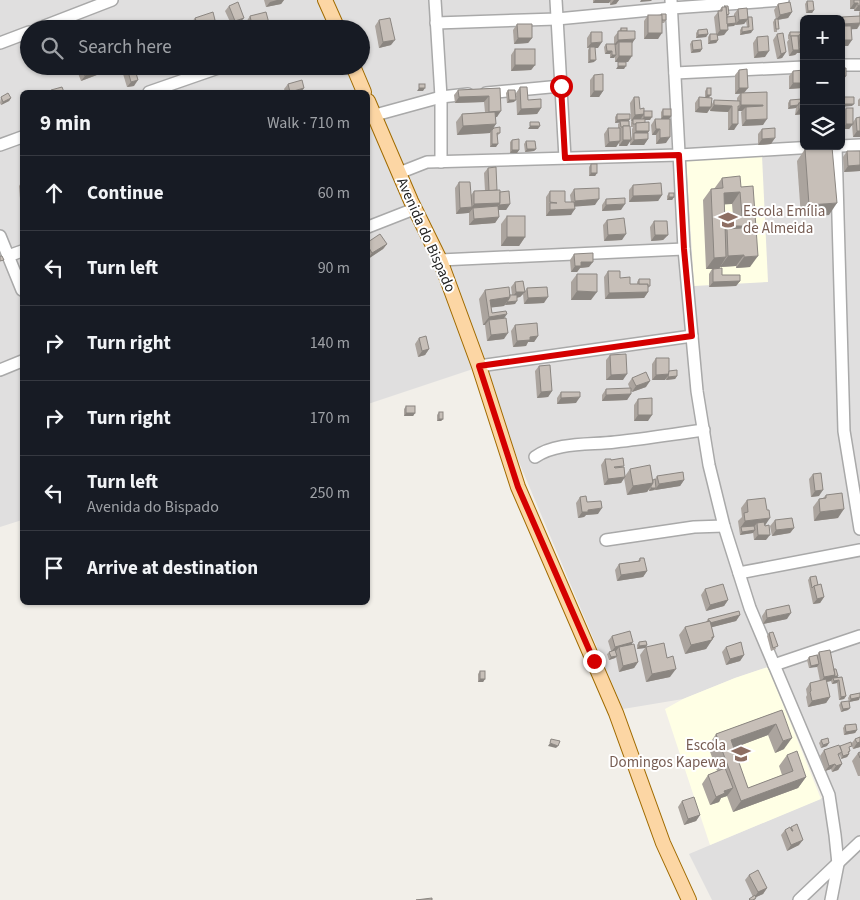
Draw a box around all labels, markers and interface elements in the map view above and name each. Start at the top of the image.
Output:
map controls [800,15,845,150]
button: + [800,15,845,60]
search box [20,20,370,75]
icon: search [38,34,66,62]
text: Search here [78,34,172,61]
button: − [800,60,845,105]
route start [550,75,573,98]
button: layers [800,105,845,150]
text: 9 min [40,108,91,138]
text: Walk · 710 m [267,112,350,134]
street label: Avenida do Bispado [391,174,461,296]
icon: ahead [40,179,68,207]
text: Continue [87,180,164,207]
text: 60 m [318,182,350,204]
place label: Escola Emília de Almeida [743,201,825,239]
school or university icon: Escola Emília de Almeida [717,209,739,231]
icon: left [40,254,68,282]
text: Turn left [87,255,158,282]
text: 90 m [318,257,350,279]
icon: right [40,329,68,357]
text: Turn right [87,330,171,357]
text: 140 m [310,332,350,354]
icon: right [40,404,68,432]
text: Turn right [87,405,171,432]
text: 170 m [310,407,350,429]
text: Turn left [87,469,158,496]
icon: left [40,479,68,507]
text: 250 m [310,482,350,504]
text: Avenida do Bispado [87,496,219,518]
icon: arrive [40,554,68,582]
text: Arrive at destination [87,555,258,582]
route end [583,650,606,673]
place label: Escola Domingos Kapewa [609,735,726,773]
school or university icon: Escola Domingos Kapewa [730,743,752,765]

